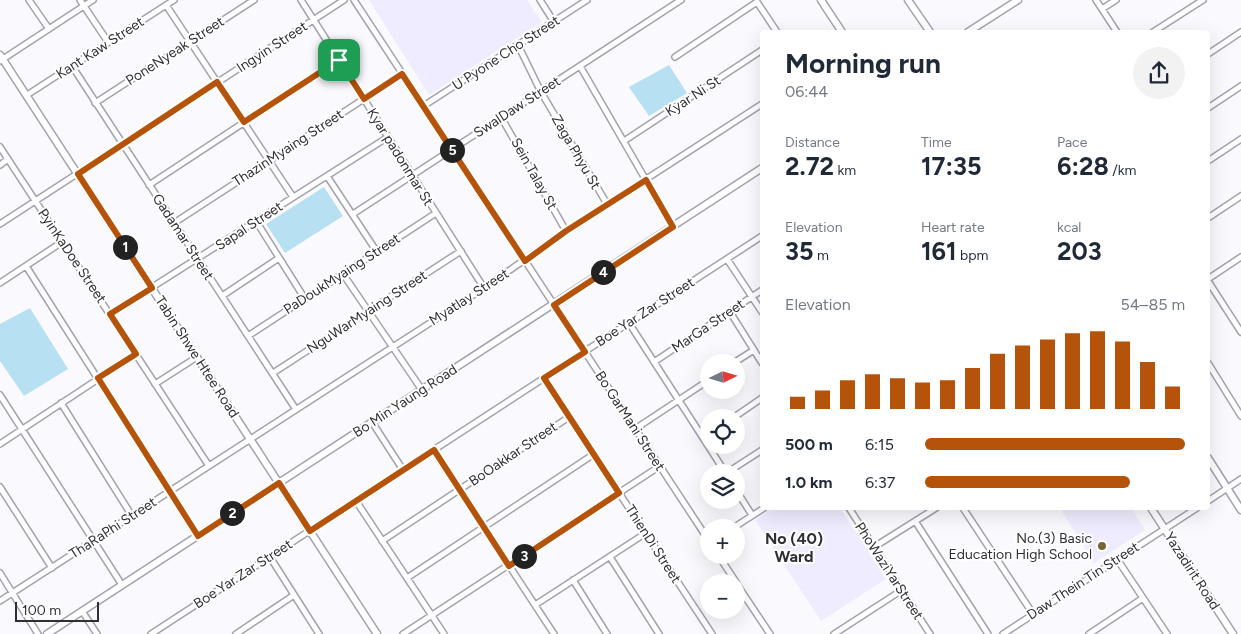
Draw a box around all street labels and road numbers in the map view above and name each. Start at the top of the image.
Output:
street label: U Pyone Cho Street [449,12,563,94]
street label: Kant Kaw Street [53,13,147,83]
street label: PoneNyeak Street [123,13,227,89]
street label: Ingyin Street [233,18,311,76]
street label: Kyar Ni St [662,72,724,120]
street label: SwalDaw Street [470,73,564,141]
street label: Kyar padonmar St [363,105,437,209]
street label: ThazinMyaing Street [229,106,347,190]
street label: Zaga Phyu St [548,112,604,192]
street label: Sein Talay St [507,135,561,213]
street label: Gadamar Street [149,191,217,283]
street label: Sapal Street [212,198,286,254]
street label: PyinKaDoe Street [34,206,110,306]
street label: PaDoukMyaing Street [281,230,403,318]
street label: Myatlay Street [426,265,512,329]
street label: NguWarMyaing Street [304,267,430,357]
street label: Boe Yar Zar Street [592,274,698,350]
street label: Tabin Shwe Htee Road [151,293,243,421]
street label: MarGa Street [668,295,748,357]
street label: Bo Min Yaung Road [350,361,460,441]
street label: Bo GarMani Street [591,368,669,474]
street label: BoOakkar Street [466,418,560,490]
street label: ThaRaPhi Street [66,494,160,562]
street label: ThienDi Street [621,502,685,586]
street label: PhoWaziYarStreet [851,519,927,623]
street label: Yazadirit Road [1161,529,1223,613]
street label: Boe Yar Zar Street [190,536,296,612]
street label: Daw Thein Tin Street [1024,538,1142,624]

